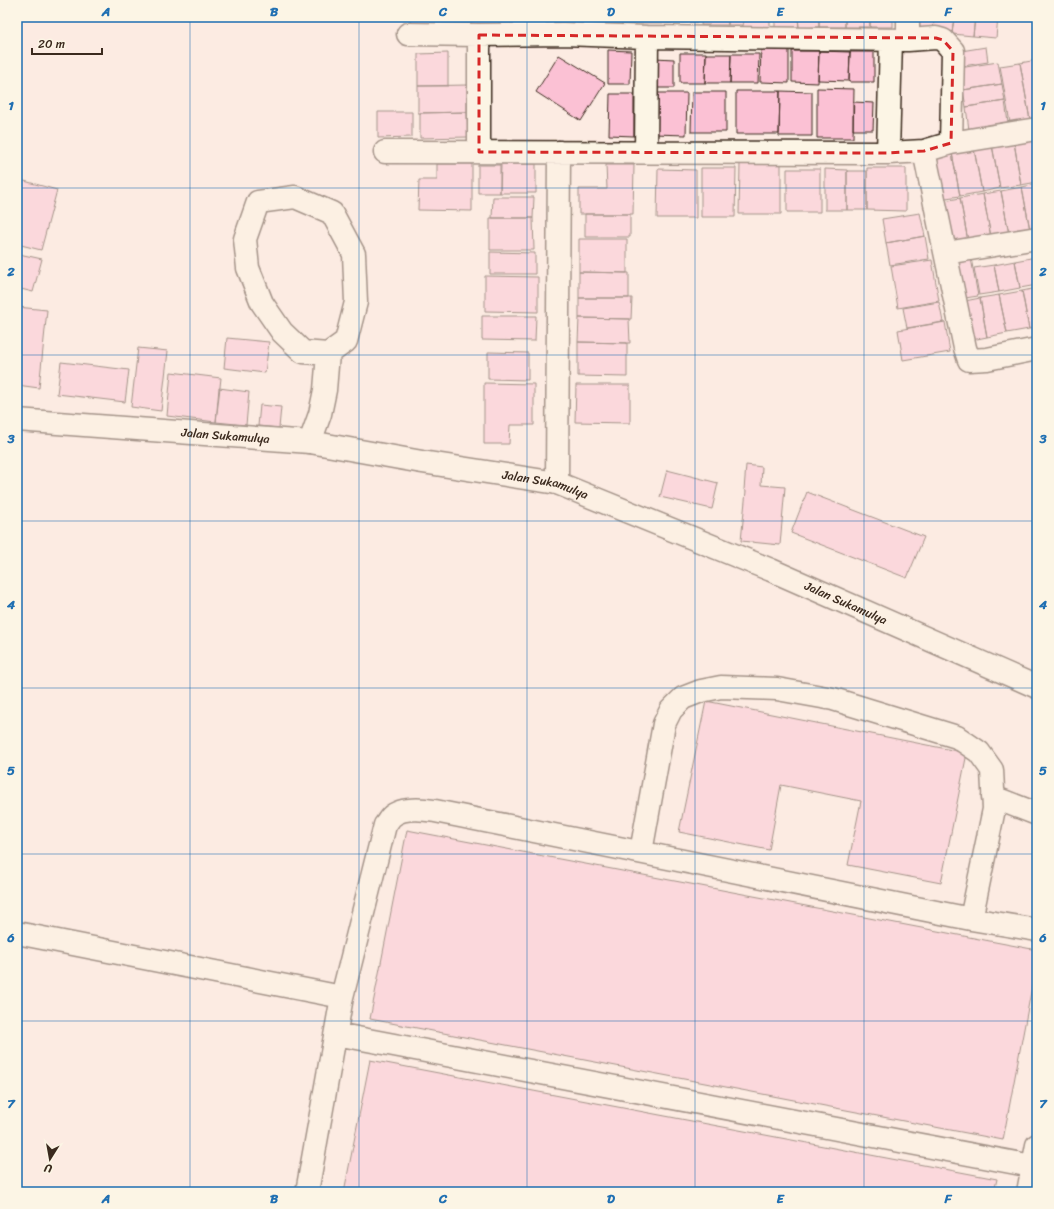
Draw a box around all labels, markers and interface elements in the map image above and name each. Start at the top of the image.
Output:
text: A [101,0,110,23]
text: B [270,0,279,23]
text: C [438,0,448,23]
text: D [607,0,615,23]
text: E [776,0,785,23]
text: F [943,0,952,23]
scale bar [32,30,102,56]
text: 20 m [38,33,65,55]
text: 1 [8,94,14,117]
text: 1 [1040,94,1046,117]
text: 2 [6,260,15,283]
text: 2 [1038,260,1047,283]
street label: Jalan Sukamulya [180,421,270,450]
text: 3 [6,427,15,450]
text: 3 [1038,427,1047,450]
street label: Jalan Sukamulya [500,463,592,506]
street label: Jalan Sukamulya [800,575,891,631]
text: 4 [6,593,16,616]
text: 4 [1038,593,1048,616]
text: 5 [7,759,15,782]
text: 5 [1039,759,1047,782]
text: 6 [6,926,15,949]
text: 6 [1038,926,1047,949]
text: 7 [7,1092,16,1115]
text: 7 [1039,1092,1048,1115]
north arrow [30,1139,70,1179]
text: U [42,1158,54,1178]
text: A [101,1187,110,1209]
text: B [270,1187,279,1209]
text: C [438,1187,448,1209]
text: D [607,1187,615,1209]
text: E [776,1187,785,1209]
text: F [943,1187,952,1209]

